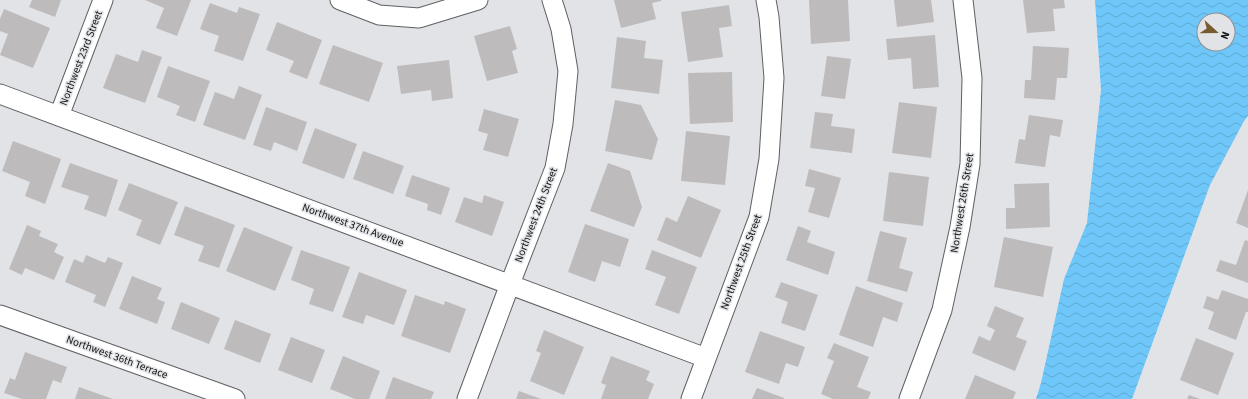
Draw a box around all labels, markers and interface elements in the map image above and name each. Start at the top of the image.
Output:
street label: Northwest 23rd Street [56,8,106,108]
north arrow [1196,12,1236,52]
text: N [1217,29,1233,42]
street label: Northwest 26th Street [947,152,977,254]
street label: Northwest 24th Street [511,165,561,265]
street label: Northwest 37th Avenue [300,200,406,251]
street label: Northwest 25th Street [717,212,765,312]
street label: Northwest 36th Terrace [64,332,170,383]

